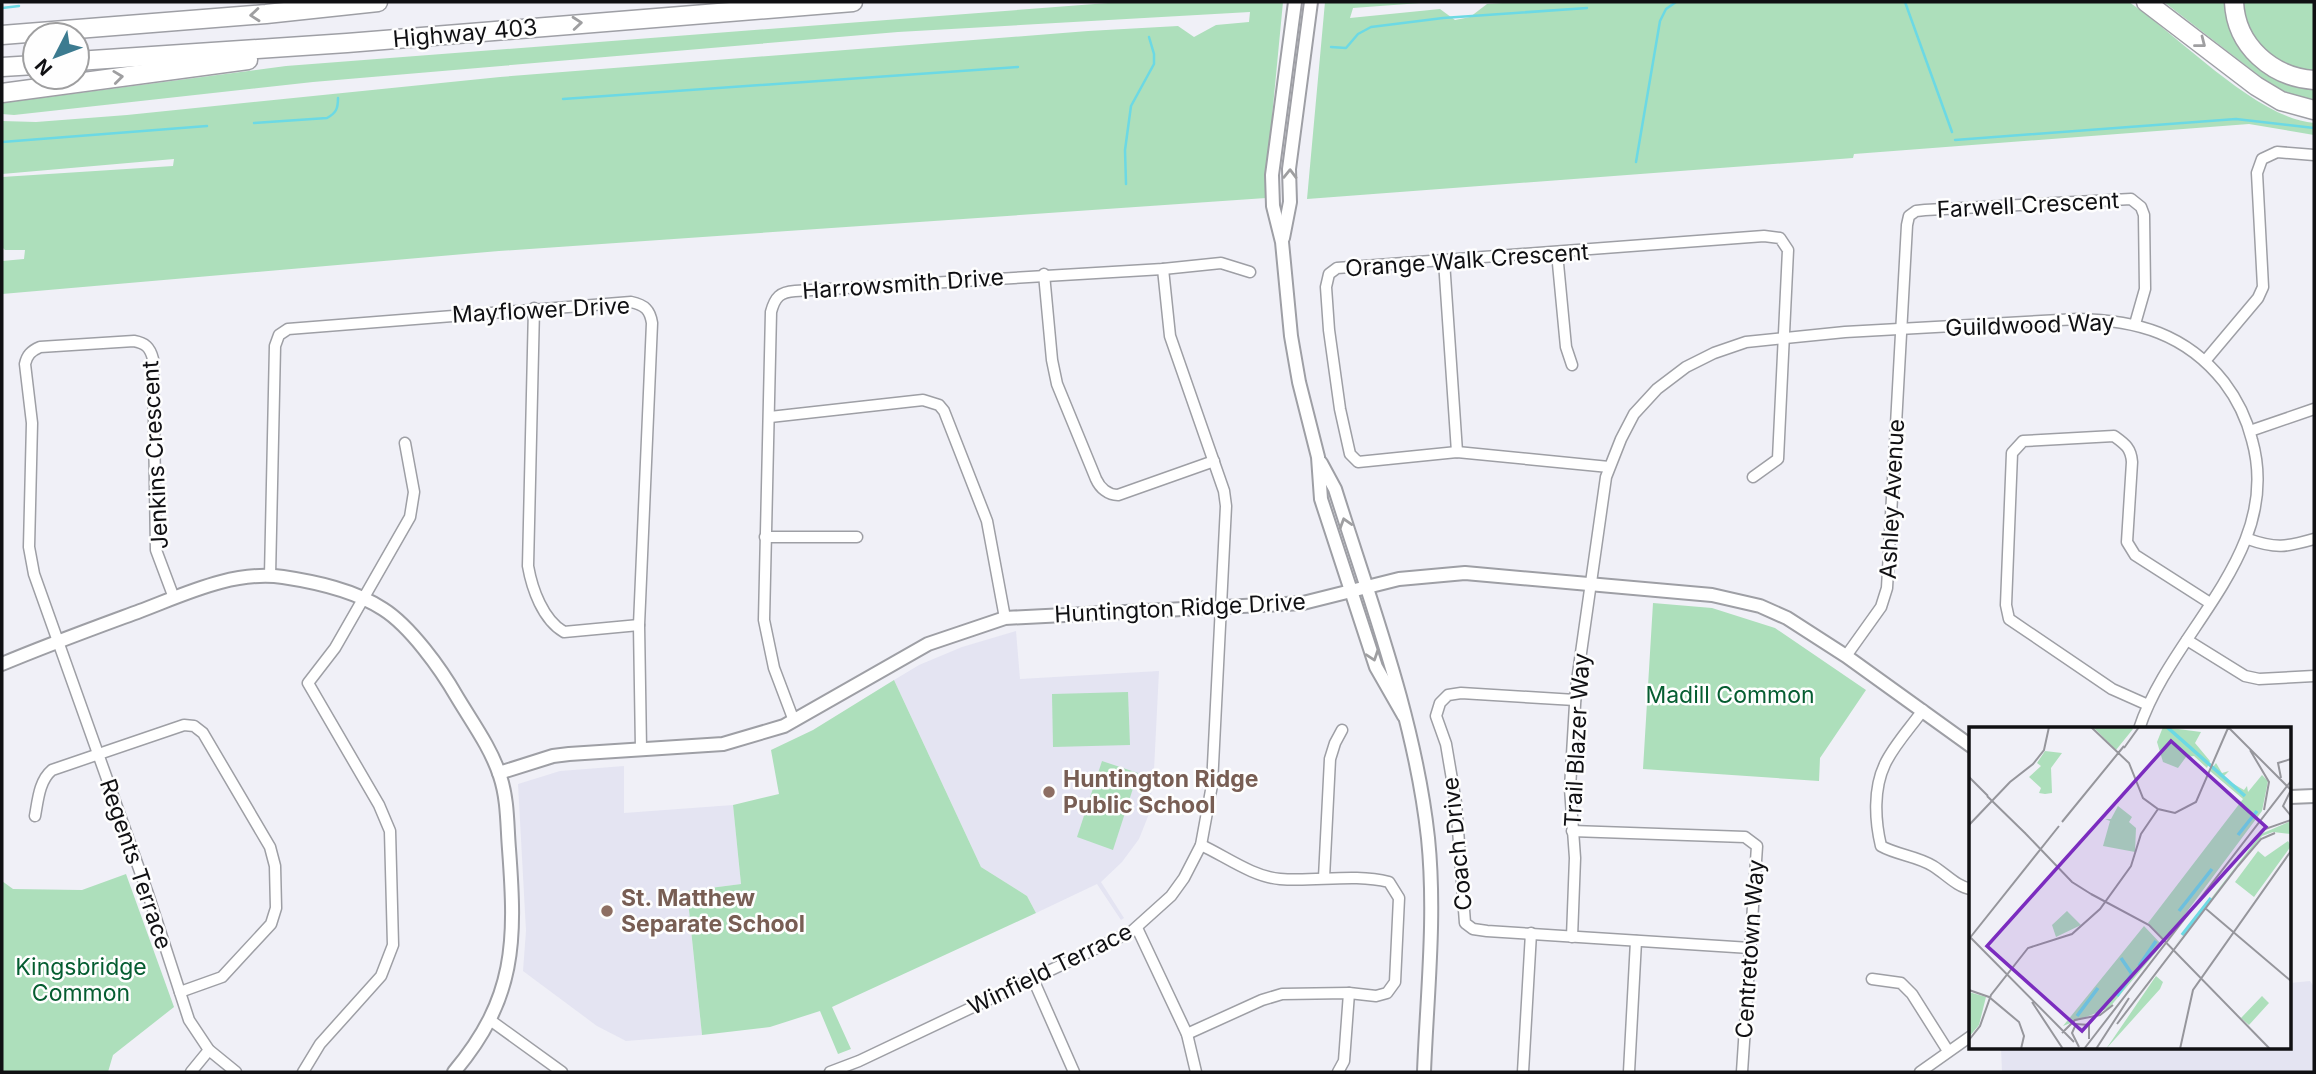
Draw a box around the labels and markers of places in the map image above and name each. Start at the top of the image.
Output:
place label: Huntington Ridge Public School [1063,765,1258,819]
marker: Huntington Ridge Public School [1041,784,1057,800]
place label: St. Matthew Separate School [621,884,805,938]
marker: St. Matthew Separate School [599,903,615,919]

